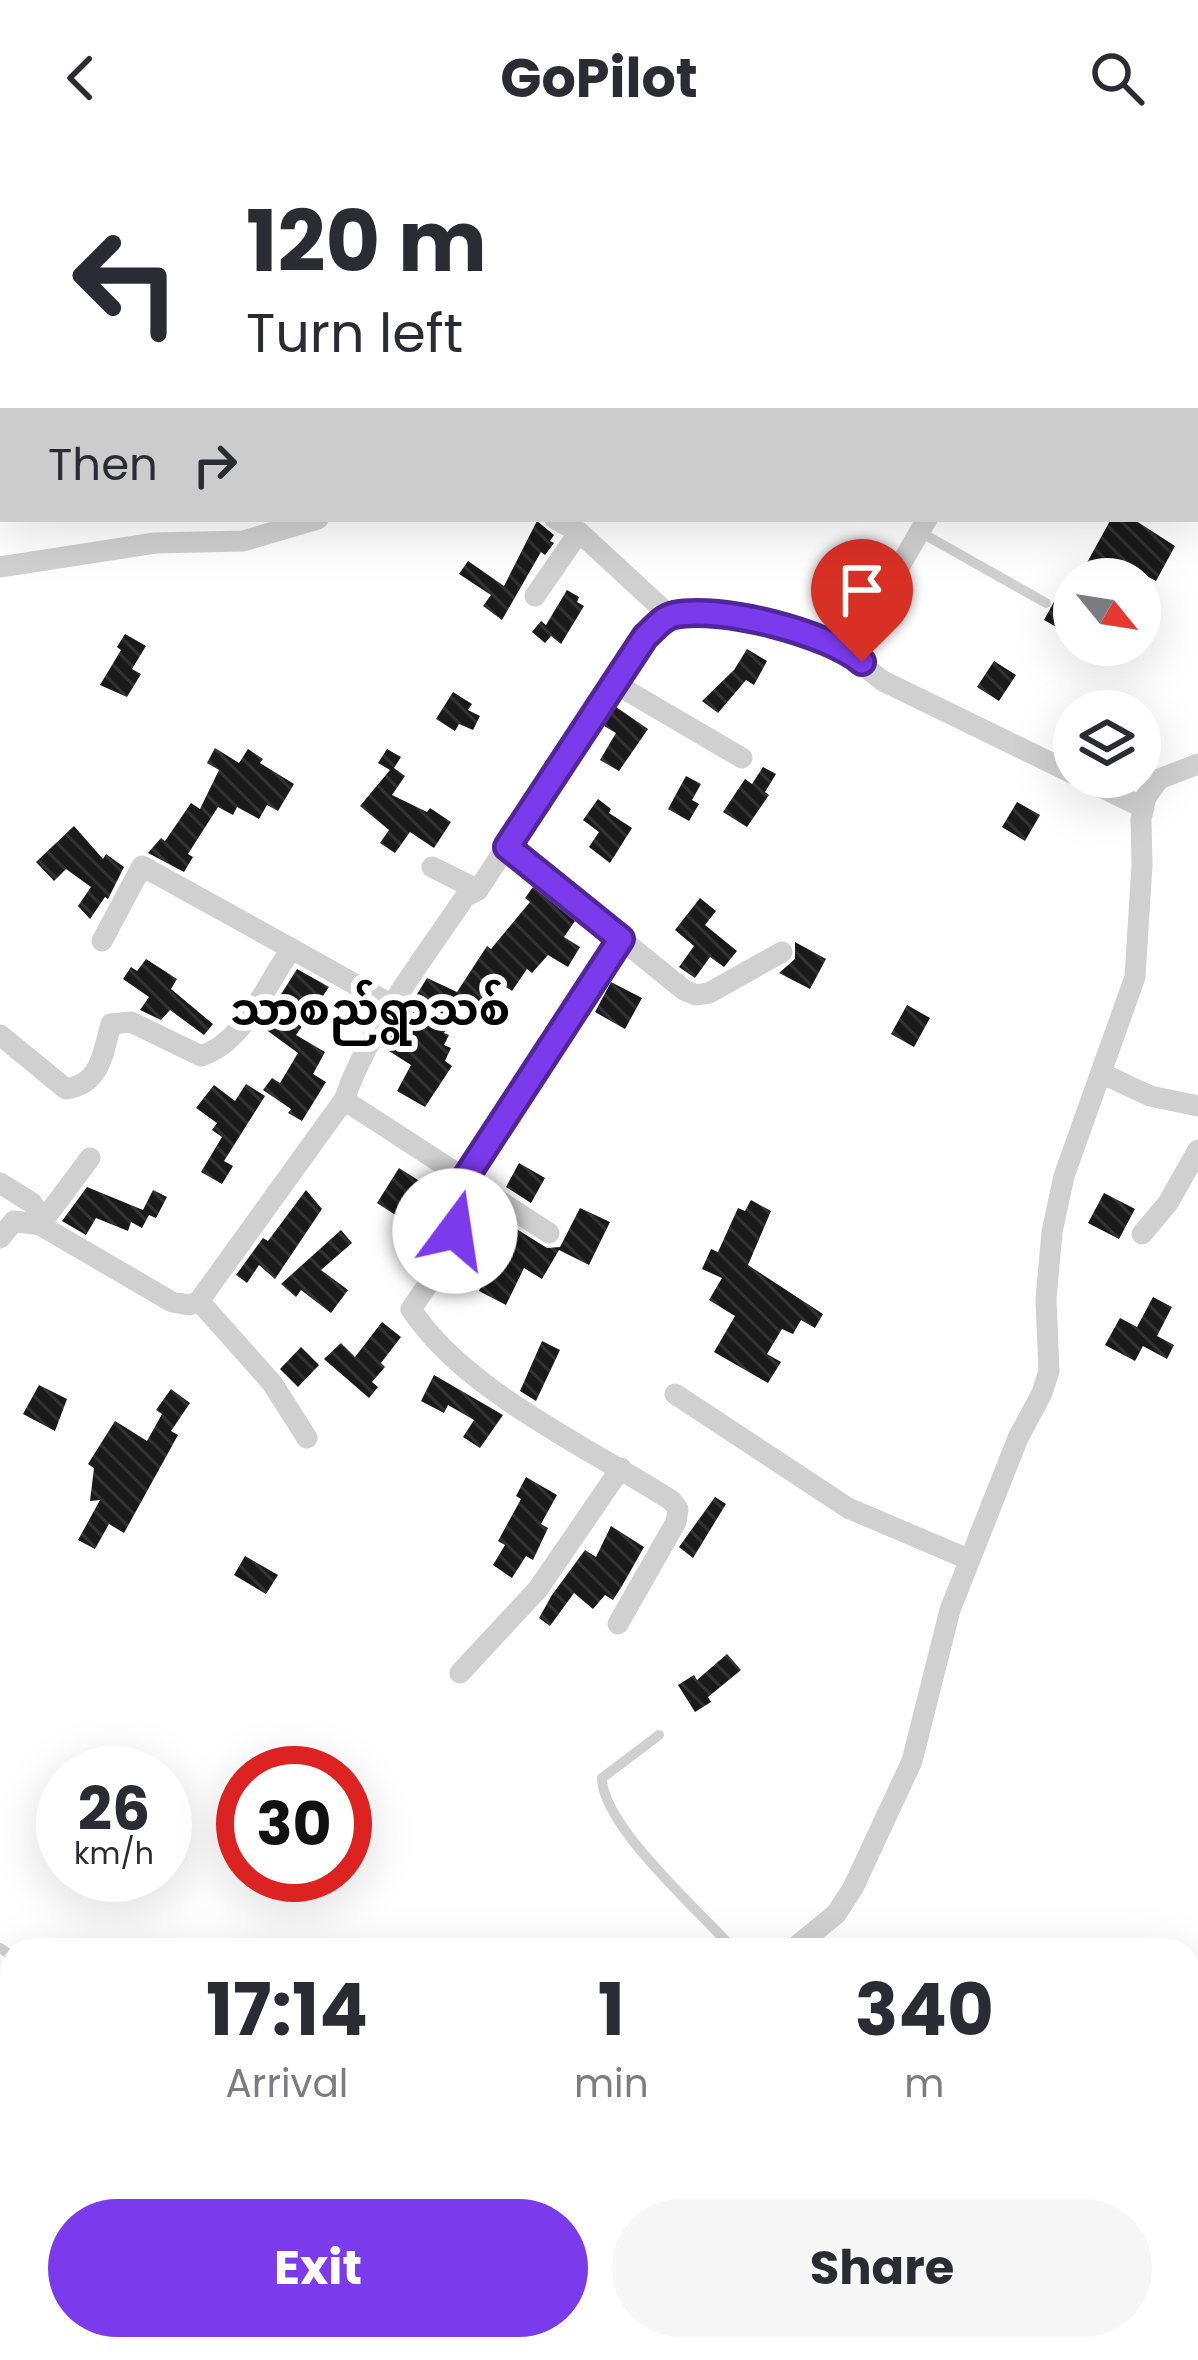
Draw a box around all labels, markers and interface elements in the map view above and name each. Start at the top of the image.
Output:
text: GoPilot [500,40,698,116]
icon: back [48,45,114,111]
icon: search [1084,45,1150,111]
text: 120 m [246,183,487,300]
icon: left [48,204,204,360]
text: Turn left [246,295,463,371]
icon: right [182,432,248,498]
text: Then [48,433,158,496]
pin [811,539,913,662]
icon: arrive [829,557,895,623]
north arrow [1053,558,1161,666]
map controls [1053,558,1161,798]
button: layers [1053,690,1161,798]
district label: သာစည်ရွာသစ် [230,978,510,1046]
position arrow [392,1168,518,1294]
speed limit sign: 30 [216,1746,372,1902]
text: 26 [78,1767,150,1851]
text: km/h [74,1832,154,1875]
text: 17:14 [206,1959,368,2060]
text: 1 [598,1959,625,2060]
text: 340 [855,1959,994,2060]
text: Arrival [226,2056,348,2111]
text: min [574,2056,649,2111]
text: m [904,2056,944,2111]
button: Exit [48,2199,588,2337]
button: Share [612,2199,1152,2337]

